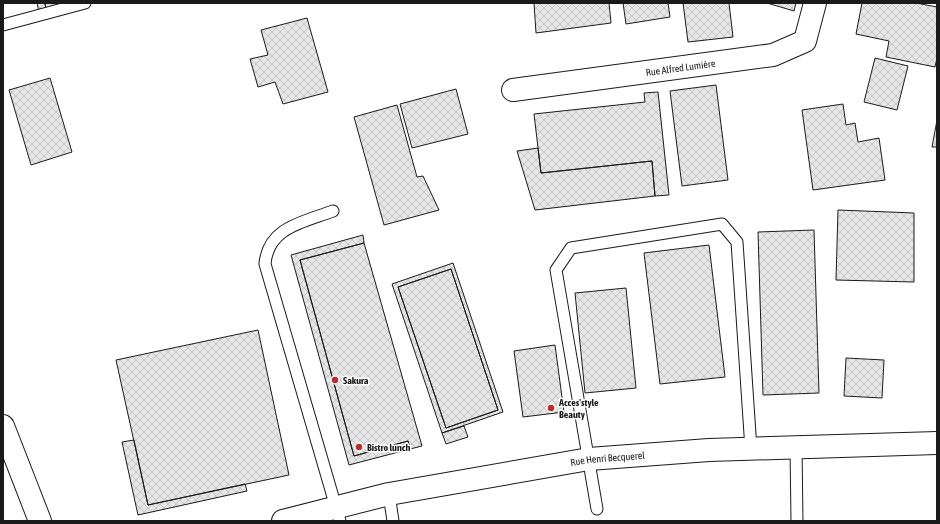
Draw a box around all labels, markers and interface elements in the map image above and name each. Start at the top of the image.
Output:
street label: Rue Alfred Lumière [645,58,716,78]
marker: Sakura [330,375,340,385]
place label: Sakura [343,375,369,386]
place label: Acces'style Beauty [558,397,599,420]
marker: Acces'style Beauty [546,403,556,413]
marker: Bistro lunch [354,442,364,452]
place label: Bistro lunch [367,442,410,453]
street label: Rue Henri Becquerel [570,450,646,468]

